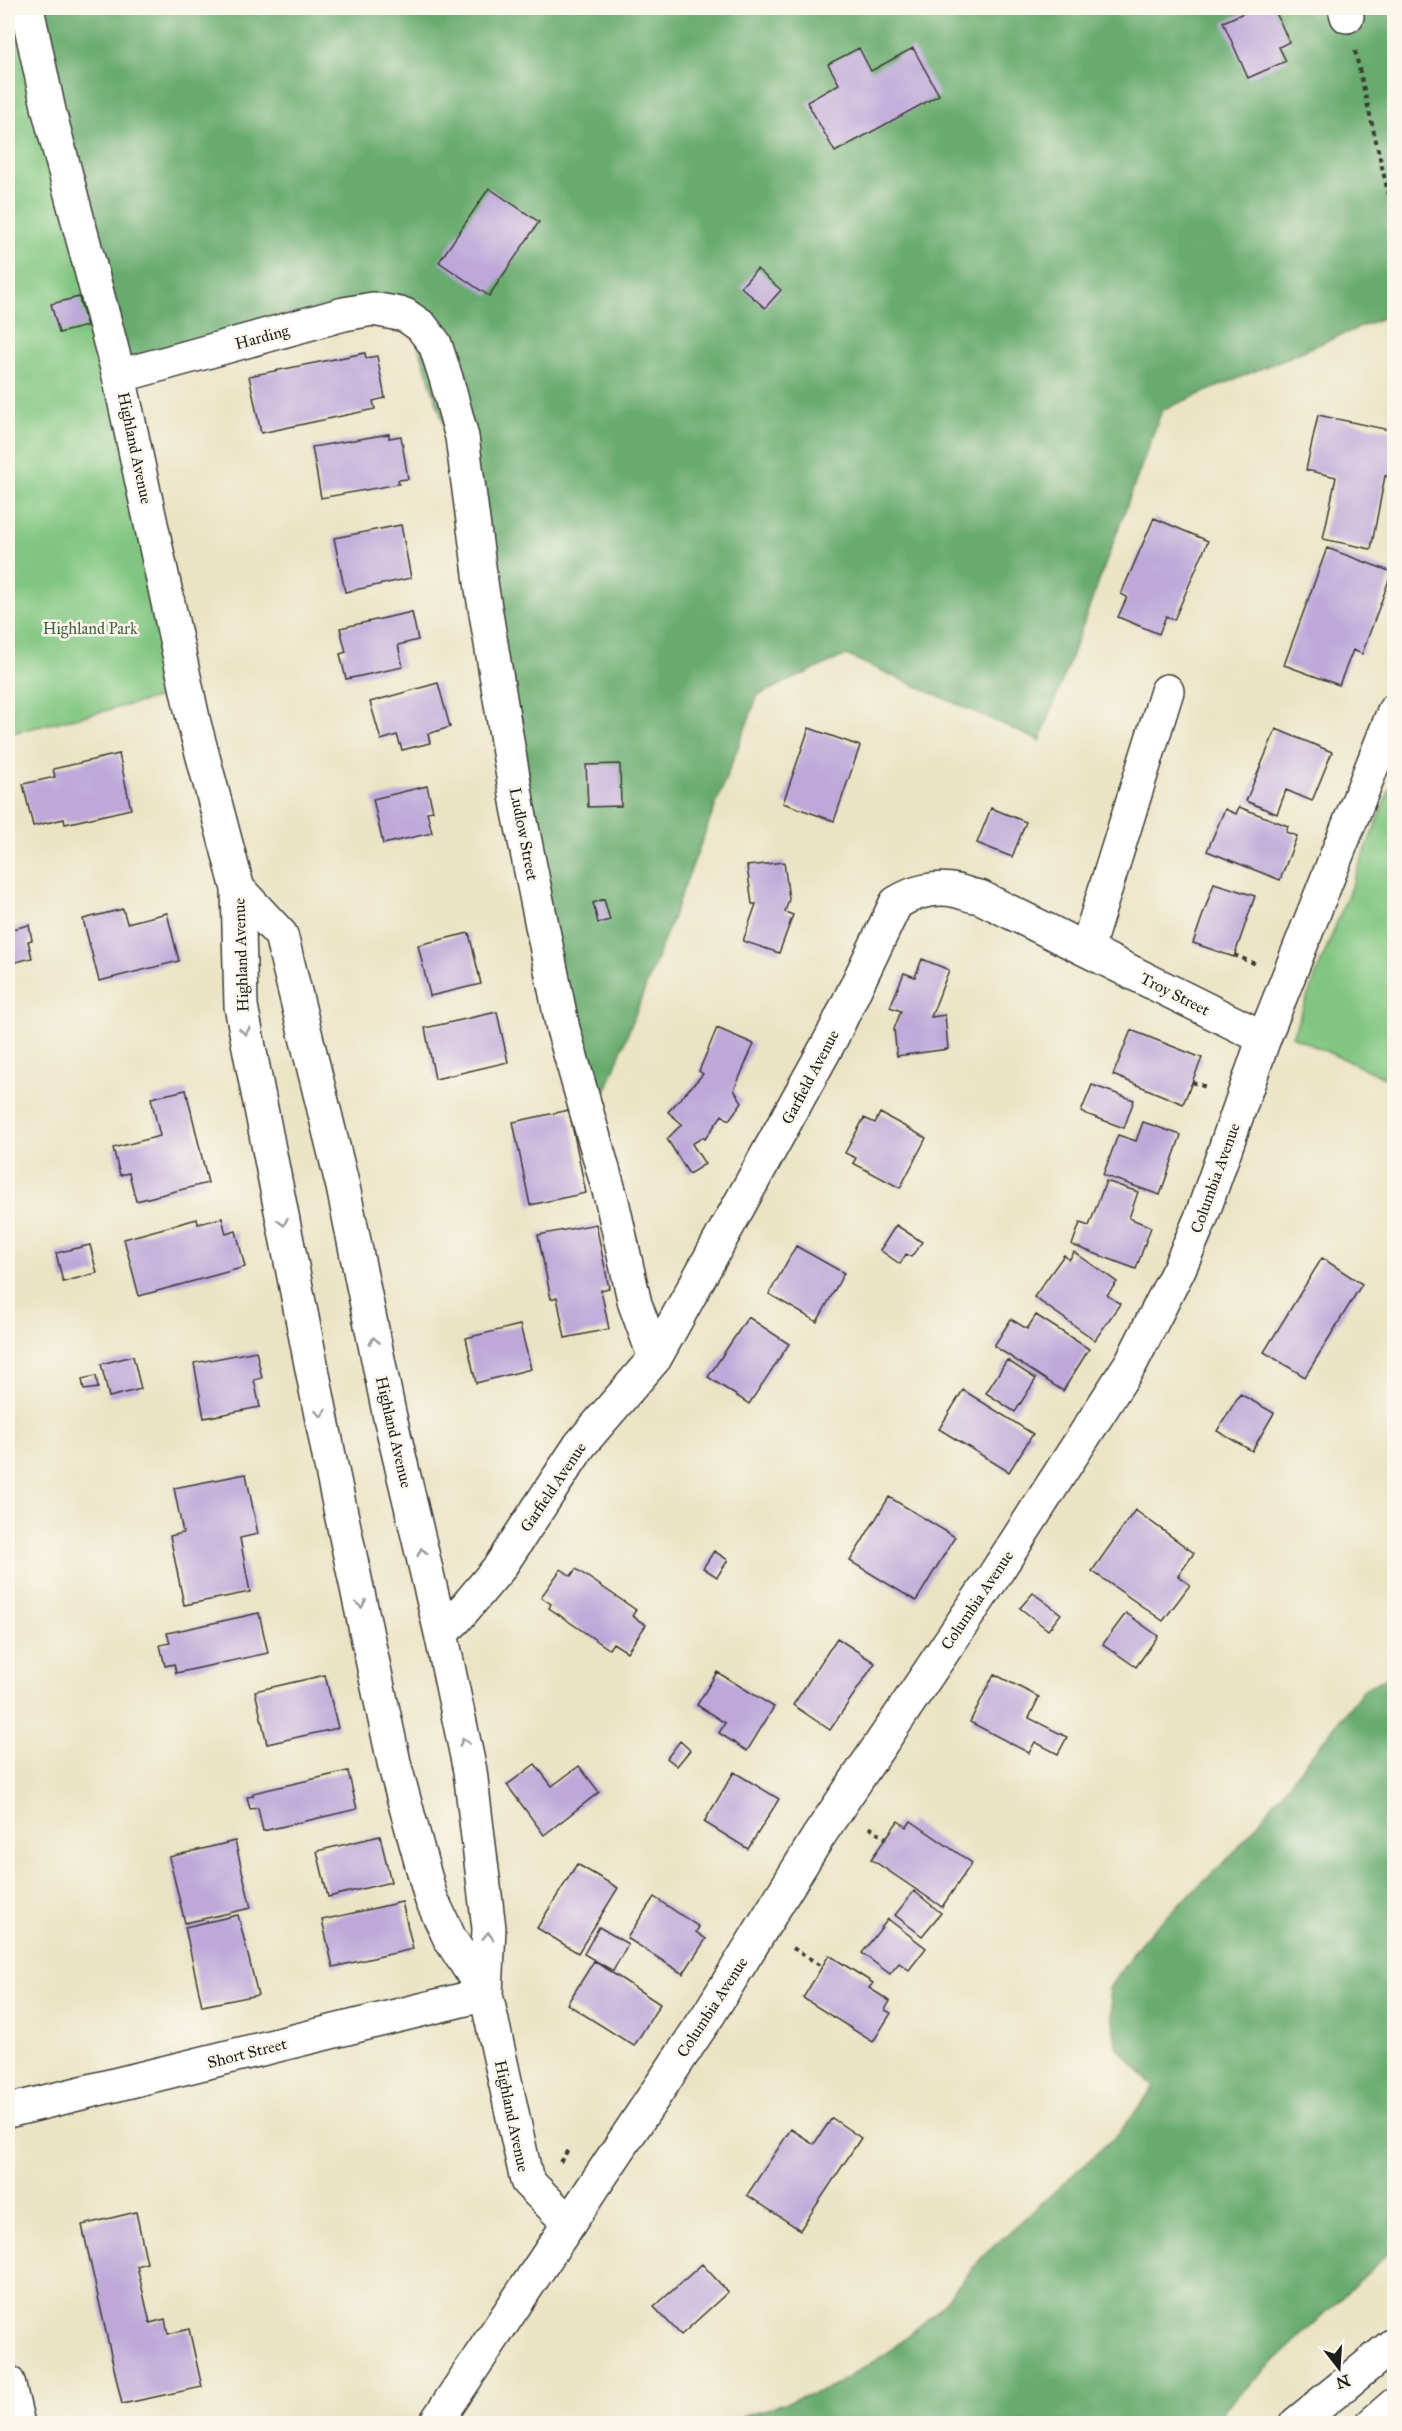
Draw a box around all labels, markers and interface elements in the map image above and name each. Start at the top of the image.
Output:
street label: Harding [233,321,292,354]
street label: Highland Avenue [113,390,156,506]
park label: Highland Park [43,619,138,639]
street label: Ludlow Street [506,786,542,882]
street label: Highland Avenue [230,897,253,1012]
street label: Troy Street [1137,968,1213,1020]
one-way arrow [238,1025,251,1035]
street label: Garfield Avenue [777,1026,843,1127]
street label: Columbia Avenue [1186,1120,1244,1236]
one-way arrow [276,1217,289,1227]
one-way arrow [368,1337,381,1347]
street label: Highland Avenue [371,1374,416,1490]
one-way arrow [314,1408,327,1418]
street label: Garfield Avenue [516,1438,590,1536]
one-way arrow [416,1547,429,1557]
street label: Columbia Avenue [937,1547,1017,1653]
one-way arrow [354,1599,367,1609]
one-way arrow [458,1738,471,1748]
one-way arrow [482,1931,495,1940]
street label: Columbia Avenue [673,1953,752,2061]
street label: Short Street [205,2034,289,2072]
street label: Highland Avenue [490,2058,533,2174]
north arrow [1309,2338,1369,2398]
text: N [1334,2371,1353,2393]

